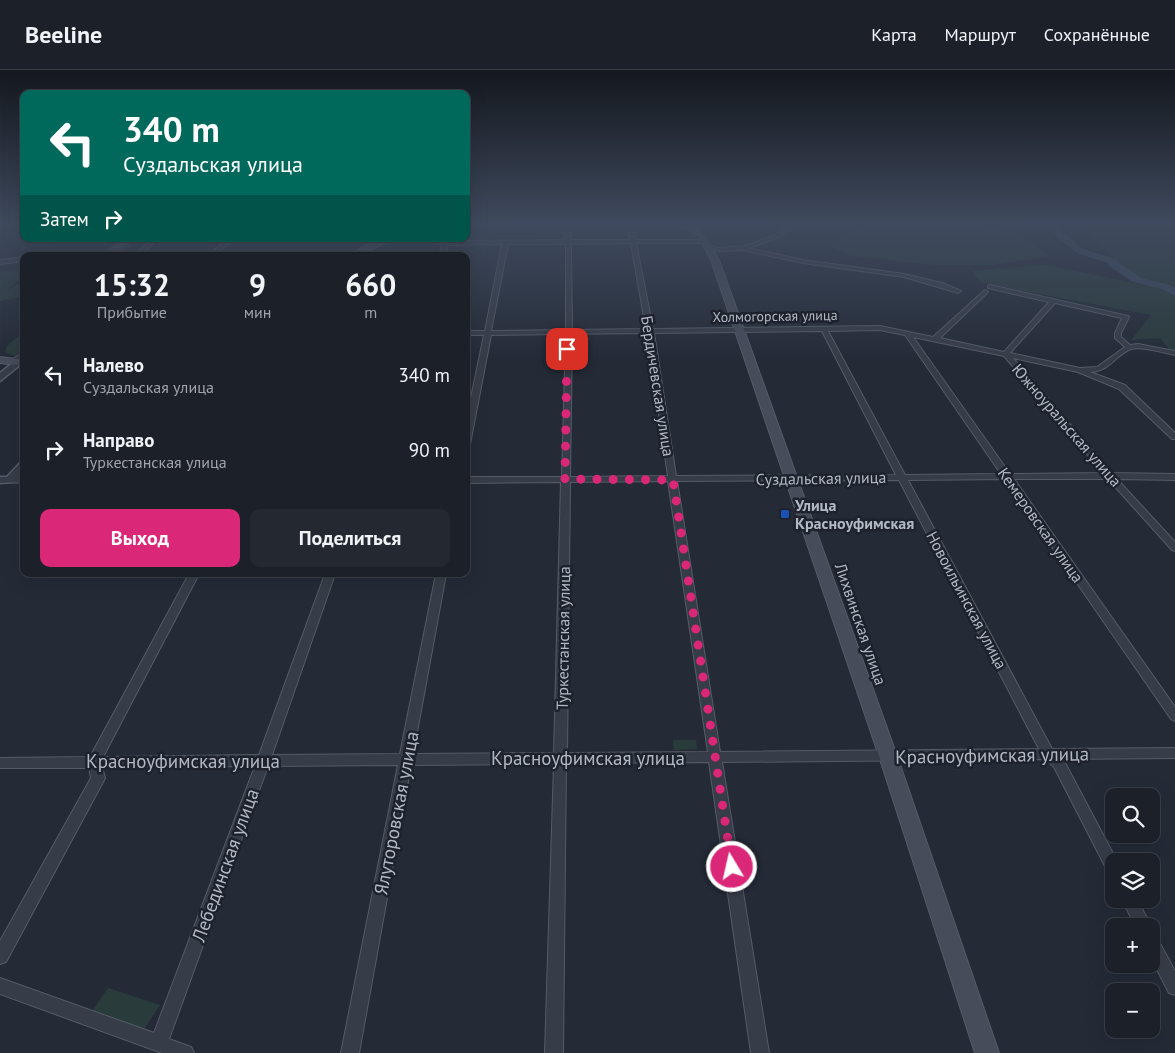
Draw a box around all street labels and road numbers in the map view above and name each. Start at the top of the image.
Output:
street label: Холмогорская улица [712,306,838,326]
street label: Бердичевская улица [637,314,679,458]
street label: Южноуральская улица [1008,359,1126,491]
street label: Кемеровская улица [994,464,1088,586]
street label: Суздальская улица [755,467,887,489]
street label: Новоильинская улица [922,528,1012,672]
street label: Лихвинская улица [830,559,891,688]
street label: Туркестанская улица [552,566,574,710]
street label: Ялуторовская улица [368,729,424,897]
street label: Красноуфимская улица [895,741,1089,769]
street label: Красноуфимская улица [491,746,685,770]
street label: Красноуфимская улица [86,749,280,773]
street label: Лебединская улица [186,785,264,946]

